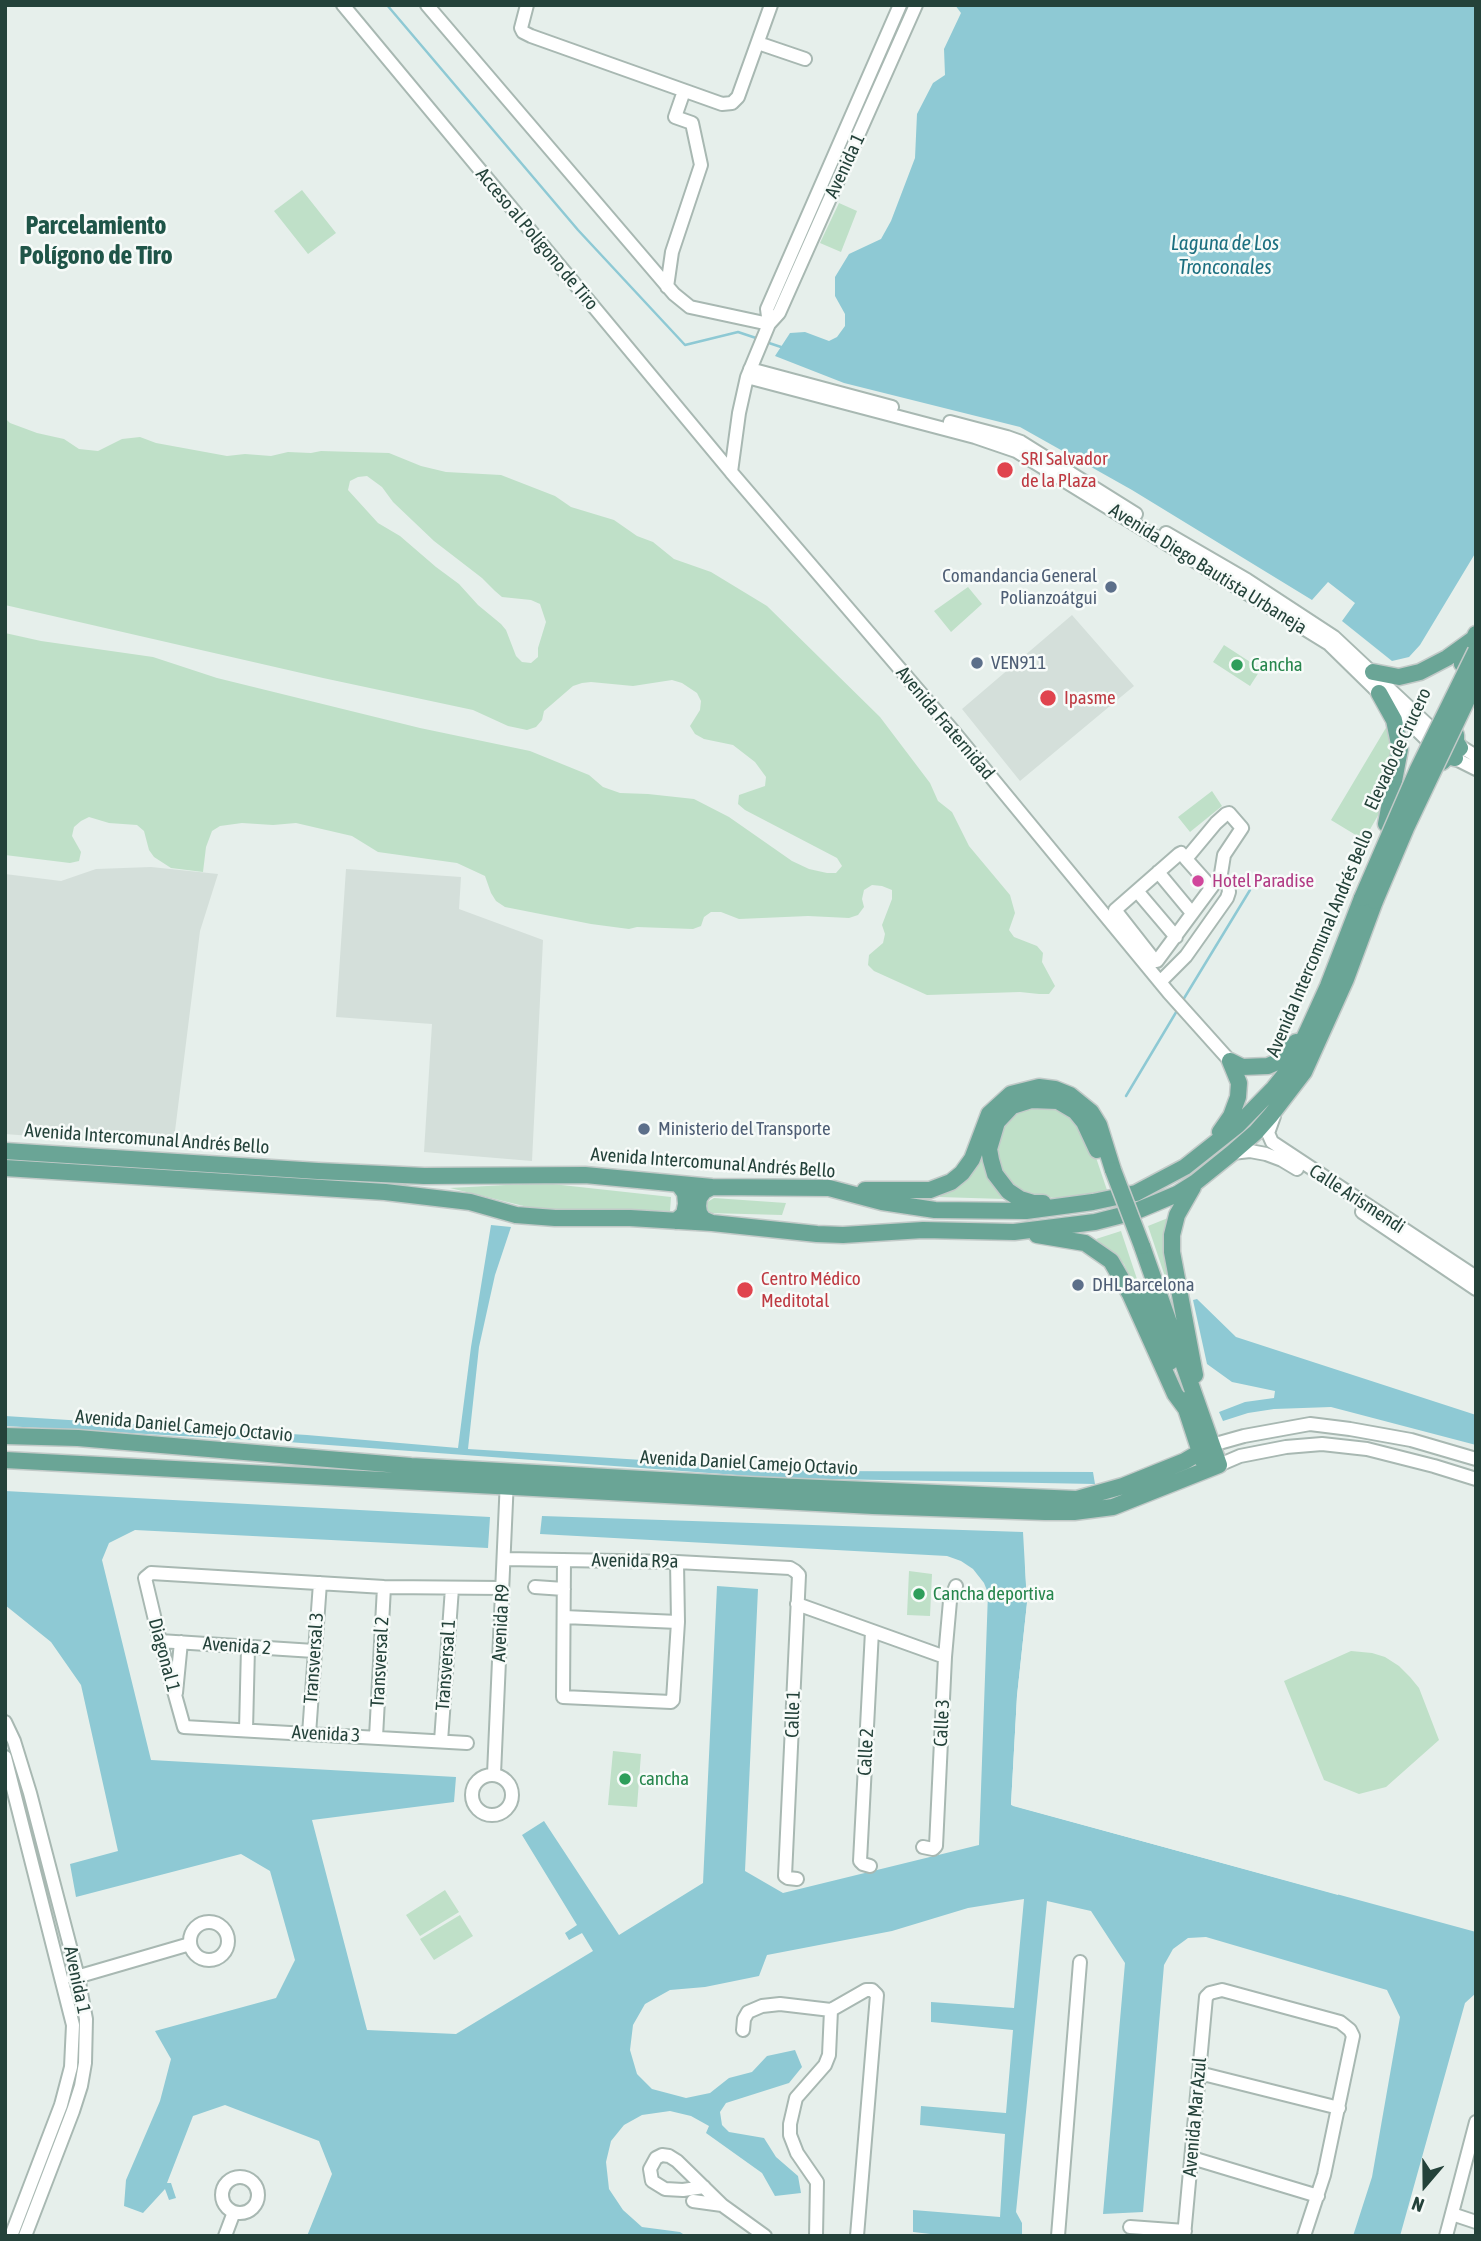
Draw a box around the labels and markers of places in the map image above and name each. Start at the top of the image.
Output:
place label: SRI Salvador de la Plaza [1021,448,1108,492]
marker: SRI Salvador de la Plaza [995,460,1015,480]
place label: Comandancia General Polianzoátgui [942,565,1097,609]
marker: Comandancia General Polianzoátgui [1103,579,1119,595]
place label: VEN911 [991,652,1046,674]
place label: Cancha [1251,654,1303,676]
marker: VEN911 [969,655,985,671]
marker: Cancha [1229,657,1245,673]
place label: Ipasme [1064,687,1116,709]
marker: Ipasme [1038,688,1058,708]
place label: Hotel Paradise [1212,870,1314,892]
marker: Hotel Paradise [1190,873,1206,889]
place label: Ministerio del Transporte [658,1118,831,1140]
marker: Ministerio del Transporte [636,1121,652,1137]
place label: Centro Médico Meditotal [761,1268,861,1312]
place label: DHL Barcelona [1092,1274,1195,1296]
marker: DHL Barcelona [1070,1277,1086,1293]
marker: Centro Médico Meditotal [735,1280,755,1300]
place label: Cancha deportiva [933,1583,1055,1605]
marker: Cancha deportiva [911,1586,927,1602]
place label: cancha [639,1768,689,1790]
marker: cancha [617,1771,633,1787]

